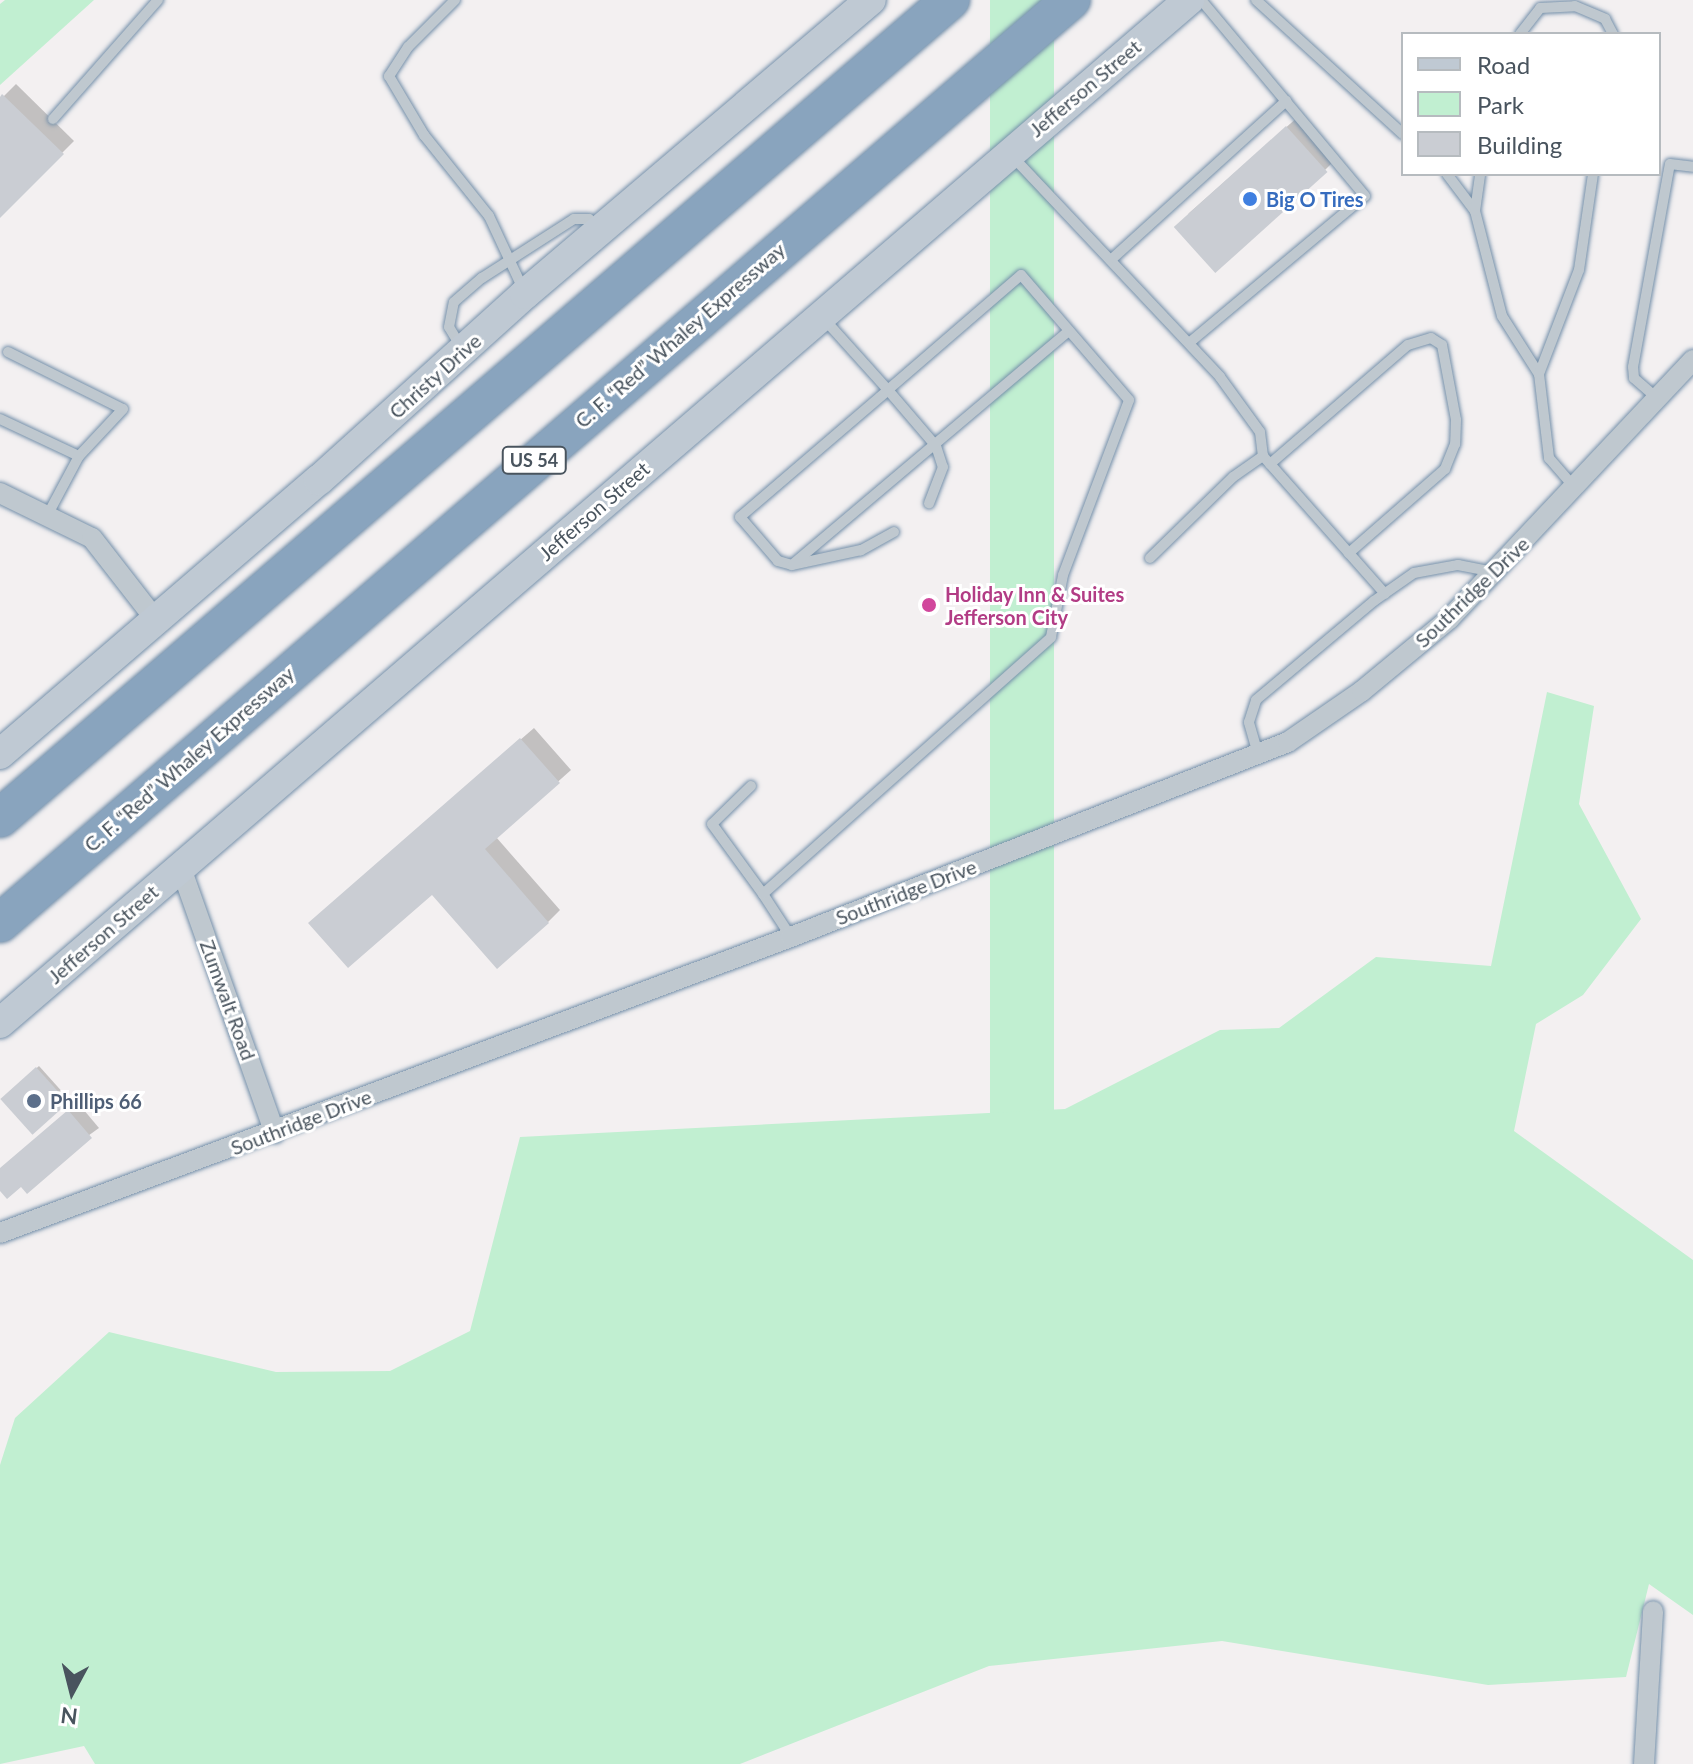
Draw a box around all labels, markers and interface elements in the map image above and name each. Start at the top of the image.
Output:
legend [1401,32,1661,176]
street label: Jefferson Street [1024,34,1146,142]
text: Road [1477,50,1530,79]
text: Park [1477,90,1524,119]
text: Building [1477,130,1562,159]
place label: Big O Tires [1266,187,1364,211]
marker: Big O Tires [1241,190,1259,208]
street label: C. F. “Red” Whaley Expressway [570,237,790,433]
street label: Christy Drive [384,328,486,424]
road number: US 54 [500,446,568,474]
street label: Jefferson Street [534,457,654,565]
street label: Southridge Drive [1410,532,1534,652]
place label: Holiday Inn & Suites Jefferson City [945,582,1125,629]
marker: Holiday Inn & Suites Jefferson City [920,596,938,614]
street label: C. F. “Red” Whaley Expressway [79,661,299,857]
street label: Southridge Drive [832,854,980,930]
street label: Jefferson Street [43,880,163,988]
street label: Zumwalt Road [195,937,261,1063]
street label: Southridge Drive [227,1084,375,1160]
place label: Phillips 66 [50,1089,142,1113]
marker: Phillips 66 [25,1092,43,1110]
north arrow [32,1652,112,1732]
text: N [59,1702,79,1731]

